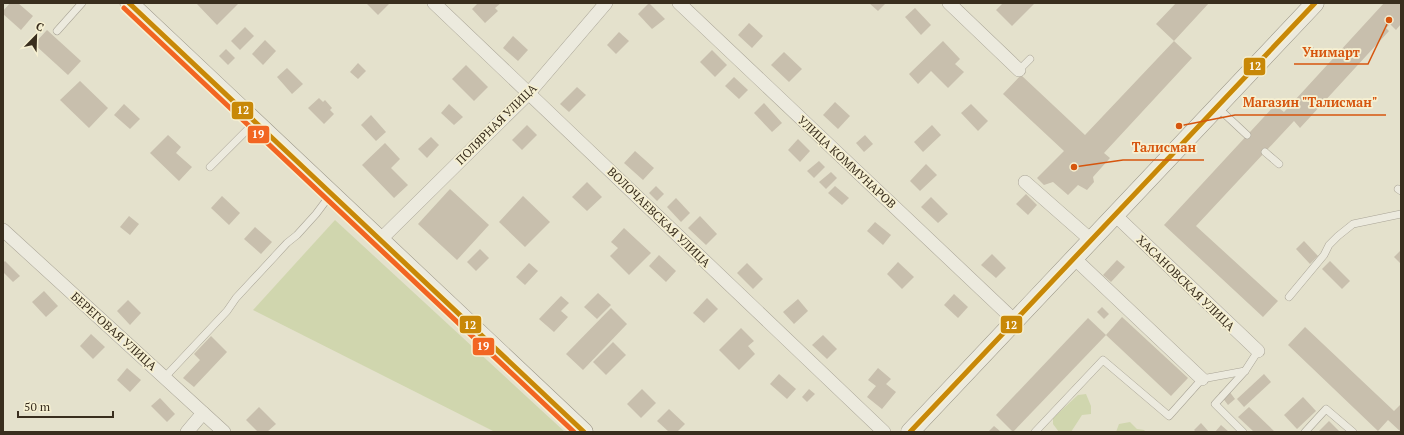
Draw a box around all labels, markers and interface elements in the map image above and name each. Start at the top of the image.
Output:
north arrow [16,16,56,56]
text: С [34,19,46,35]
callout: Унимарт [1294,39,1368,64]
text: Унимарт [1302,43,1360,61]
line badge: 12 [1243,57,1266,76]
text: 12 [1249,59,1261,73]
street label: ПОЛЯРНАЯ УЛИЦА [452,80,540,168]
callout: Магазин "Талисман" [1235,90,1386,115]
text: Магазин "Талисман" [1243,93,1377,111]
line badge: 12 [231,101,254,120]
text: 12 [237,103,249,117]
street label: УЛИЦА КОММУНАРОВ [795,113,899,211]
line badge: 19 [247,125,270,144]
text: 19 [252,127,264,141]
callout: Талисман [1123,135,1204,160]
text: Талисман [1132,138,1197,156]
street label: ВОЛОЧАЕВСКАЯ УЛИЦА [604,164,714,271]
street label: ХАСАНОВСКАЯ УЛИЦА [1134,232,1239,334]
street label: БЕРЕГОВАЯ УЛИЦА [68,289,161,374]
line badge: 12 [459,315,482,334]
line badge: 12 [1000,315,1023,334]
text: 12 [464,318,476,332]
text: 12 [1005,318,1017,332]
line badge: 19 [472,337,495,356]
text: 19 [477,339,489,353]
scale bar [18,393,113,419]
text: 50 m [24,399,51,414]

